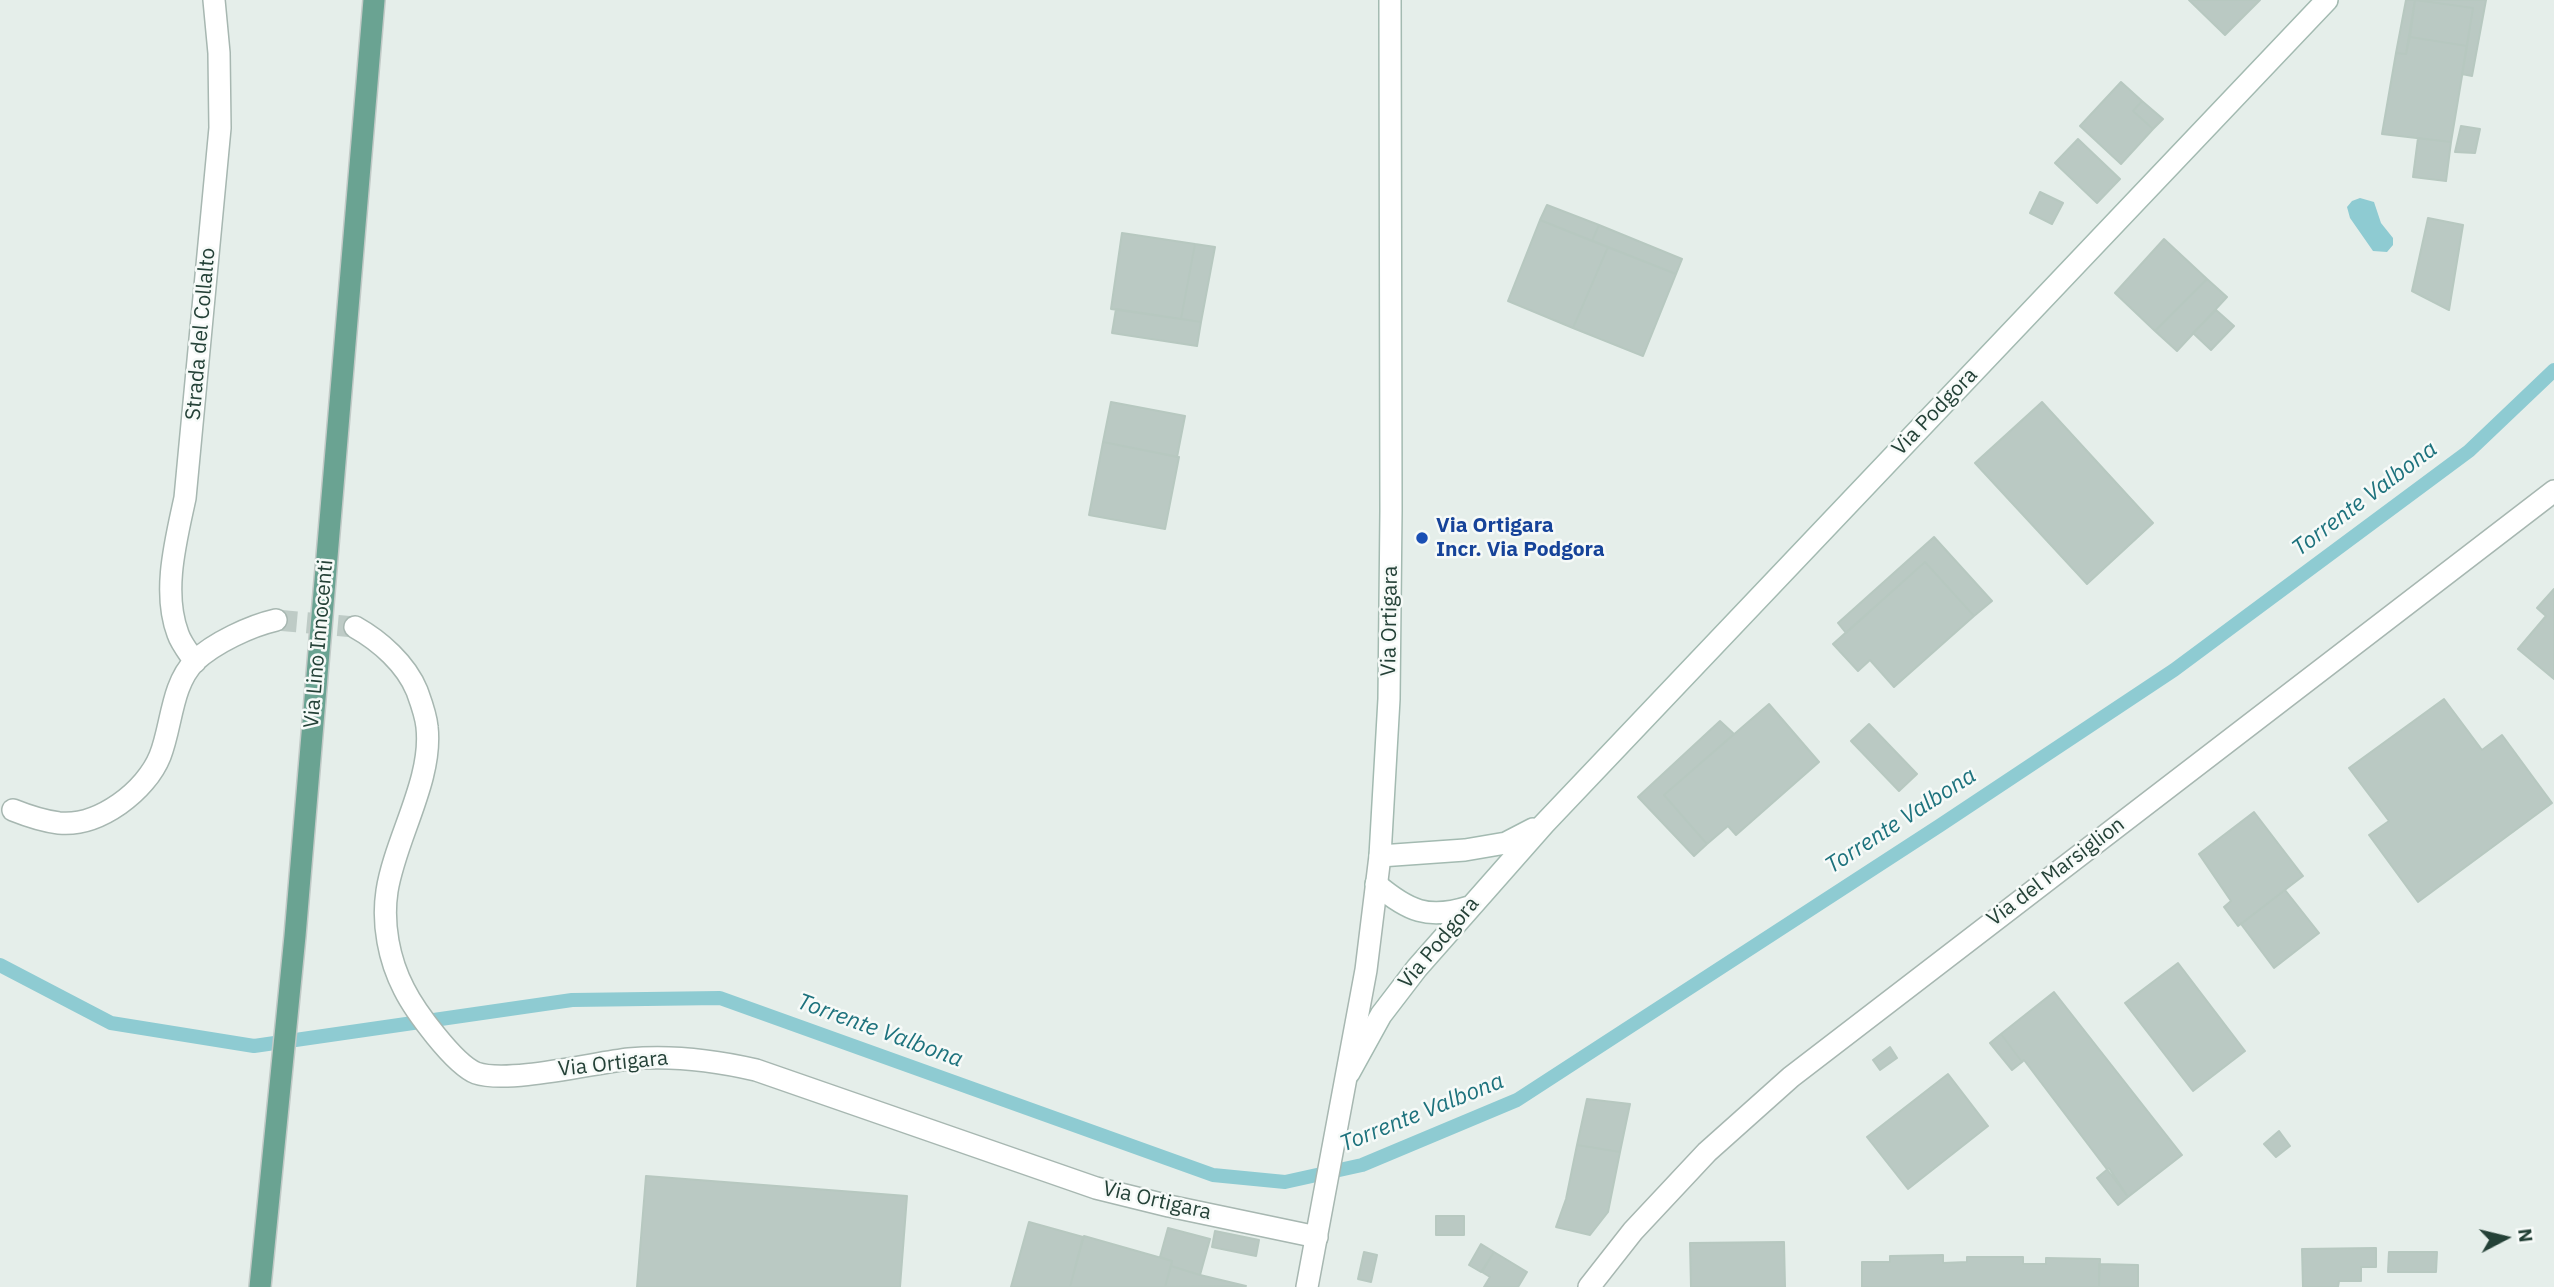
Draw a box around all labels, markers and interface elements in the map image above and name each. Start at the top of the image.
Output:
street label: Strada del Collalto [181,247,221,421]
street label: Via Podgora [1887,363,1983,461]
water label: Torrente Valbona [2287,435,2443,563]
place label: Via Ortigara Incr. Via Podgora [1436,513,1605,563]
marker: Via Ortigara Incr. Via Podgora [1414,530,1430,546]
street label: Via Lino Innocenti [299,559,339,729]
street label: Via Ortigara [1376,566,1404,676]
water label: Torrente Valbona [1820,762,1982,880]
street label: Via del Marsiglion [1982,812,2130,932]
street label: Via Podgora [1393,892,1485,994]
water label: Torrente Valbona [793,988,967,1074]
street label: Via Ortigara [557,1046,669,1082]
water label: Torrente Valbona [1336,1068,1508,1158]
street label: Via Ortigara [1100,1176,1214,1226]
north arrow [2470,1203,2540,1273]
text: N [2513,1227,2539,1244]

